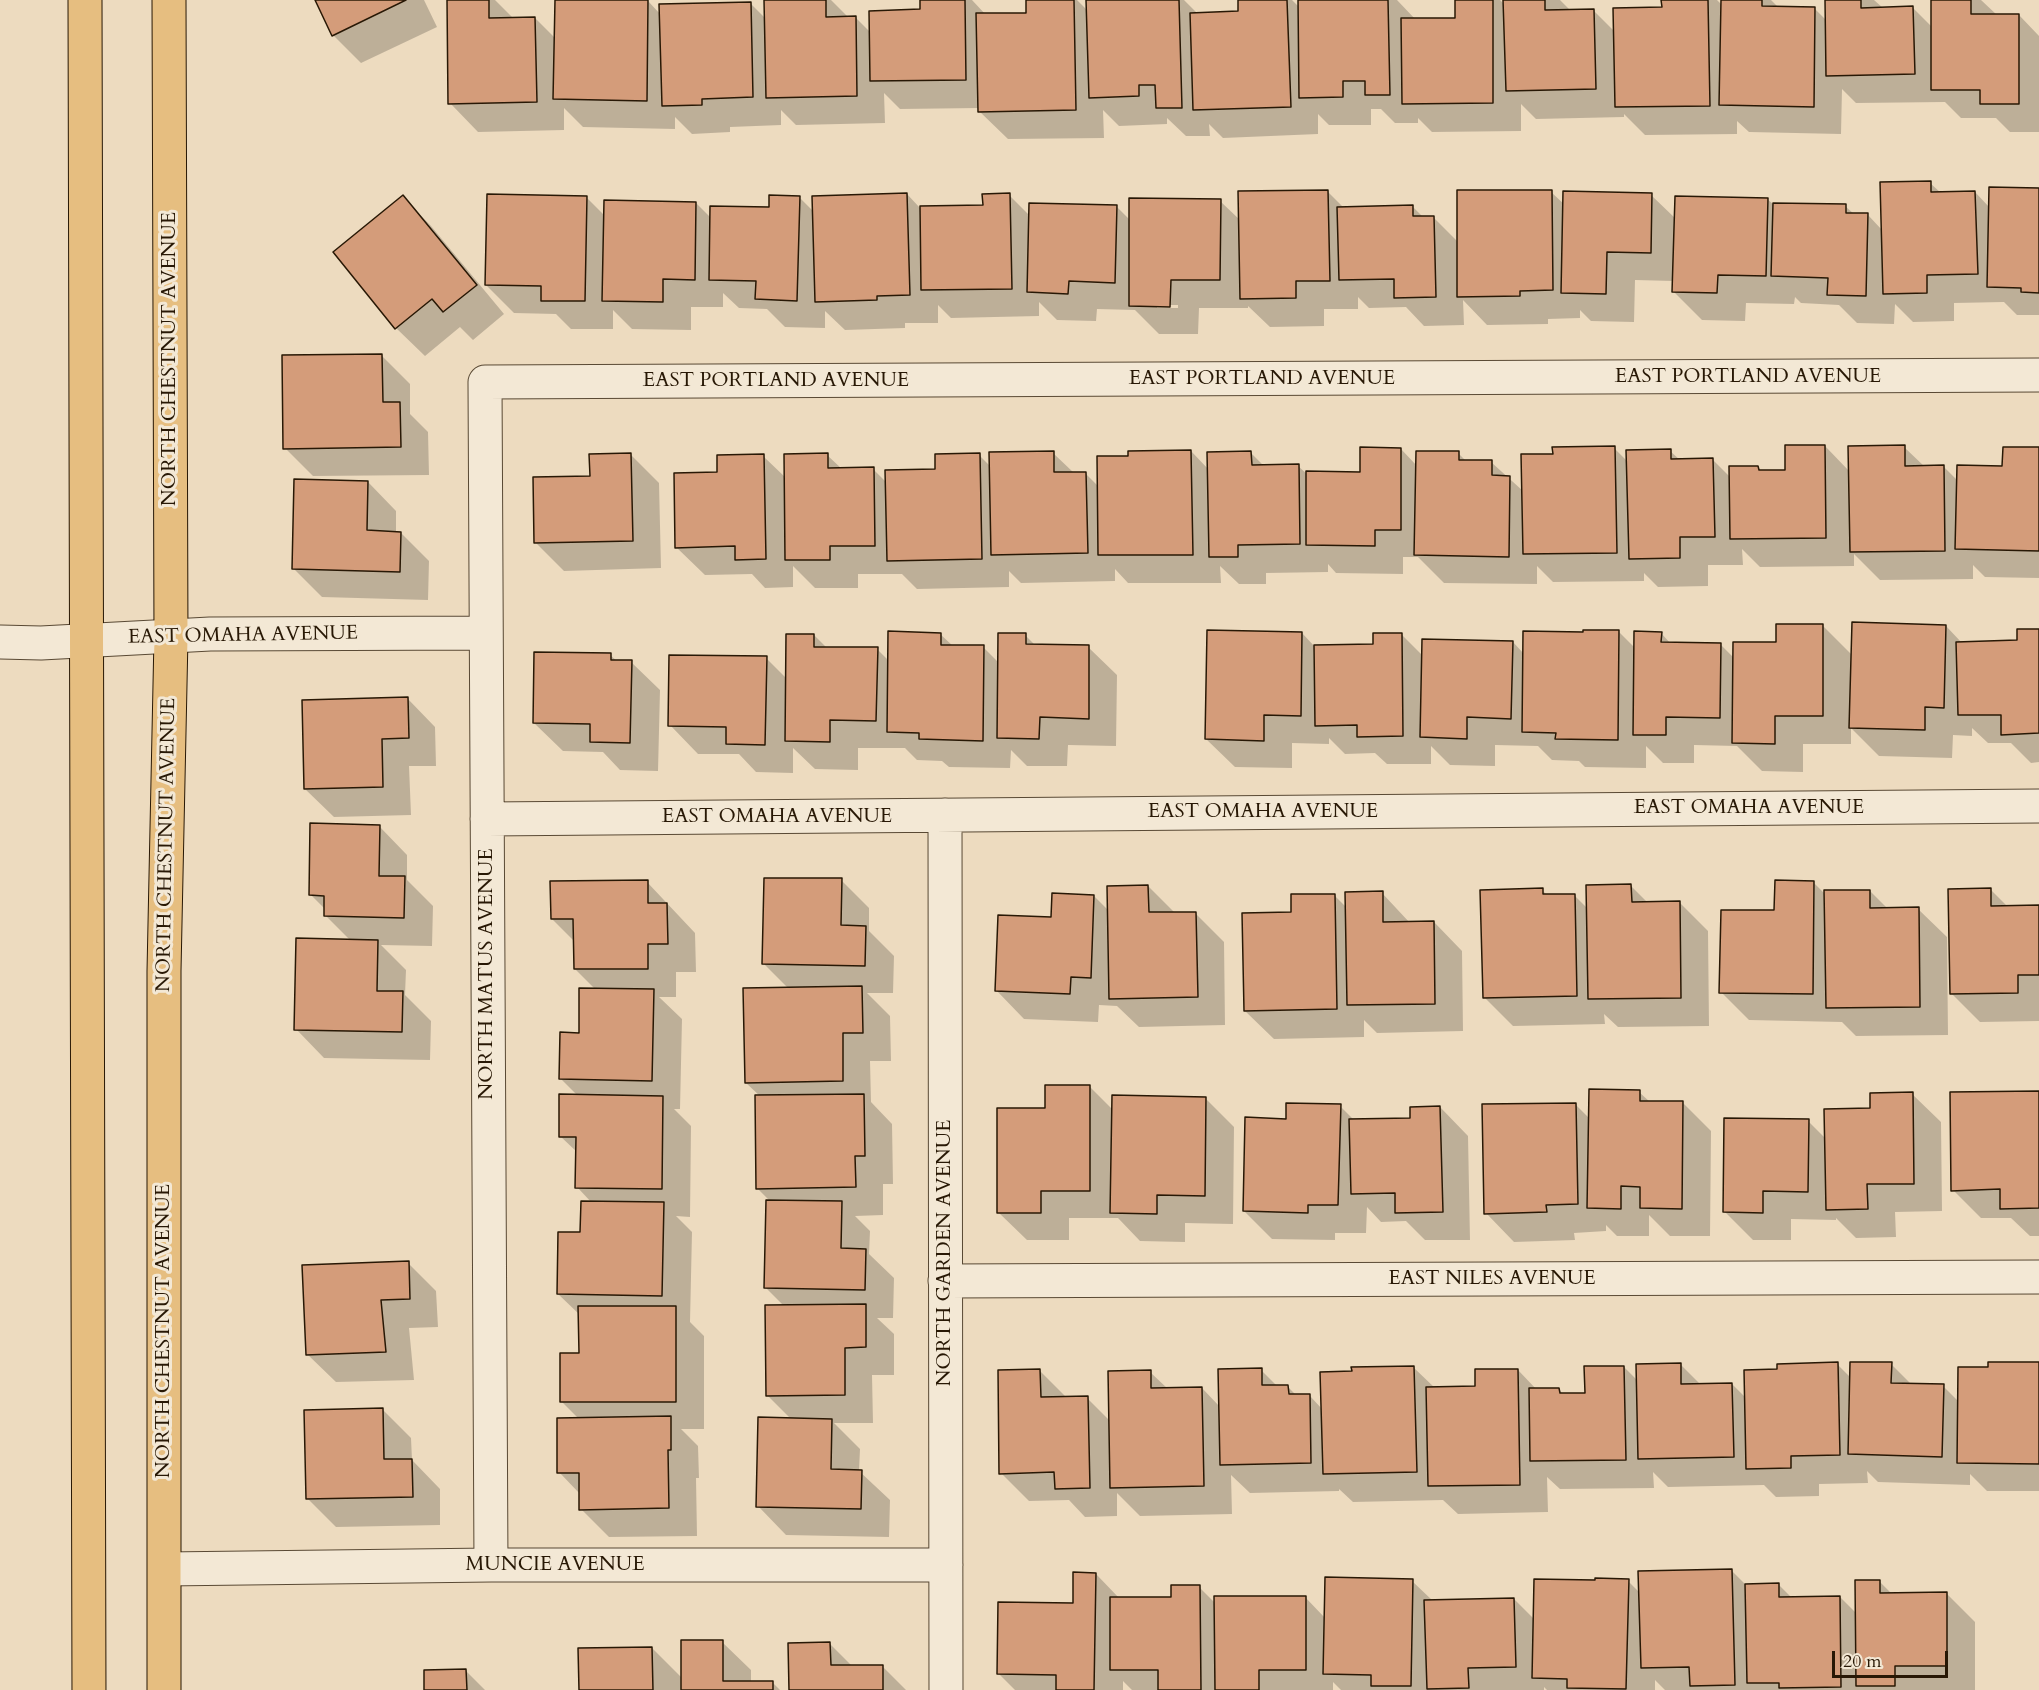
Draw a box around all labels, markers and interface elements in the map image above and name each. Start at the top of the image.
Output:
street label: NORTH CHESTNUT AVENUE [158,212,182,506]
street label: EAST PORTLAND AVENUE [1615,365,1881,389]
street label: EAST PORTLAND AVENUE [1129,367,1395,391]
street label: EAST PORTLAND AVENUE [643,369,909,393]
street label: EAST OMAHA AVENUE [128,622,358,650]
street label: NORTH CHESTNUT AVENUE [152,698,182,992]
street label: EAST OMAHA AVENUE [1634,796,1864,820]
street label: EAST OMAHA AVENUE [1148,800,1378,824]
street label: EAST OMAHA AVENUE [662,805,892,829]
street label: NORTH MATUS AVENUE [475,848,499,1100]
street label: NORTH GARDEN AVENUE [933,1120,957,1386]
street label: NORTH CHESTNUT AVENUE [152,1184,176,1478]
street label: EAST NILES AVENUE [1388,1267,1596,1291]
street label: MUNCIE AVENUE [465,1553,645,1577]
scale bar [1835,1639,1950,1677]
text: 20 m [1843,1649,1882,1674]

